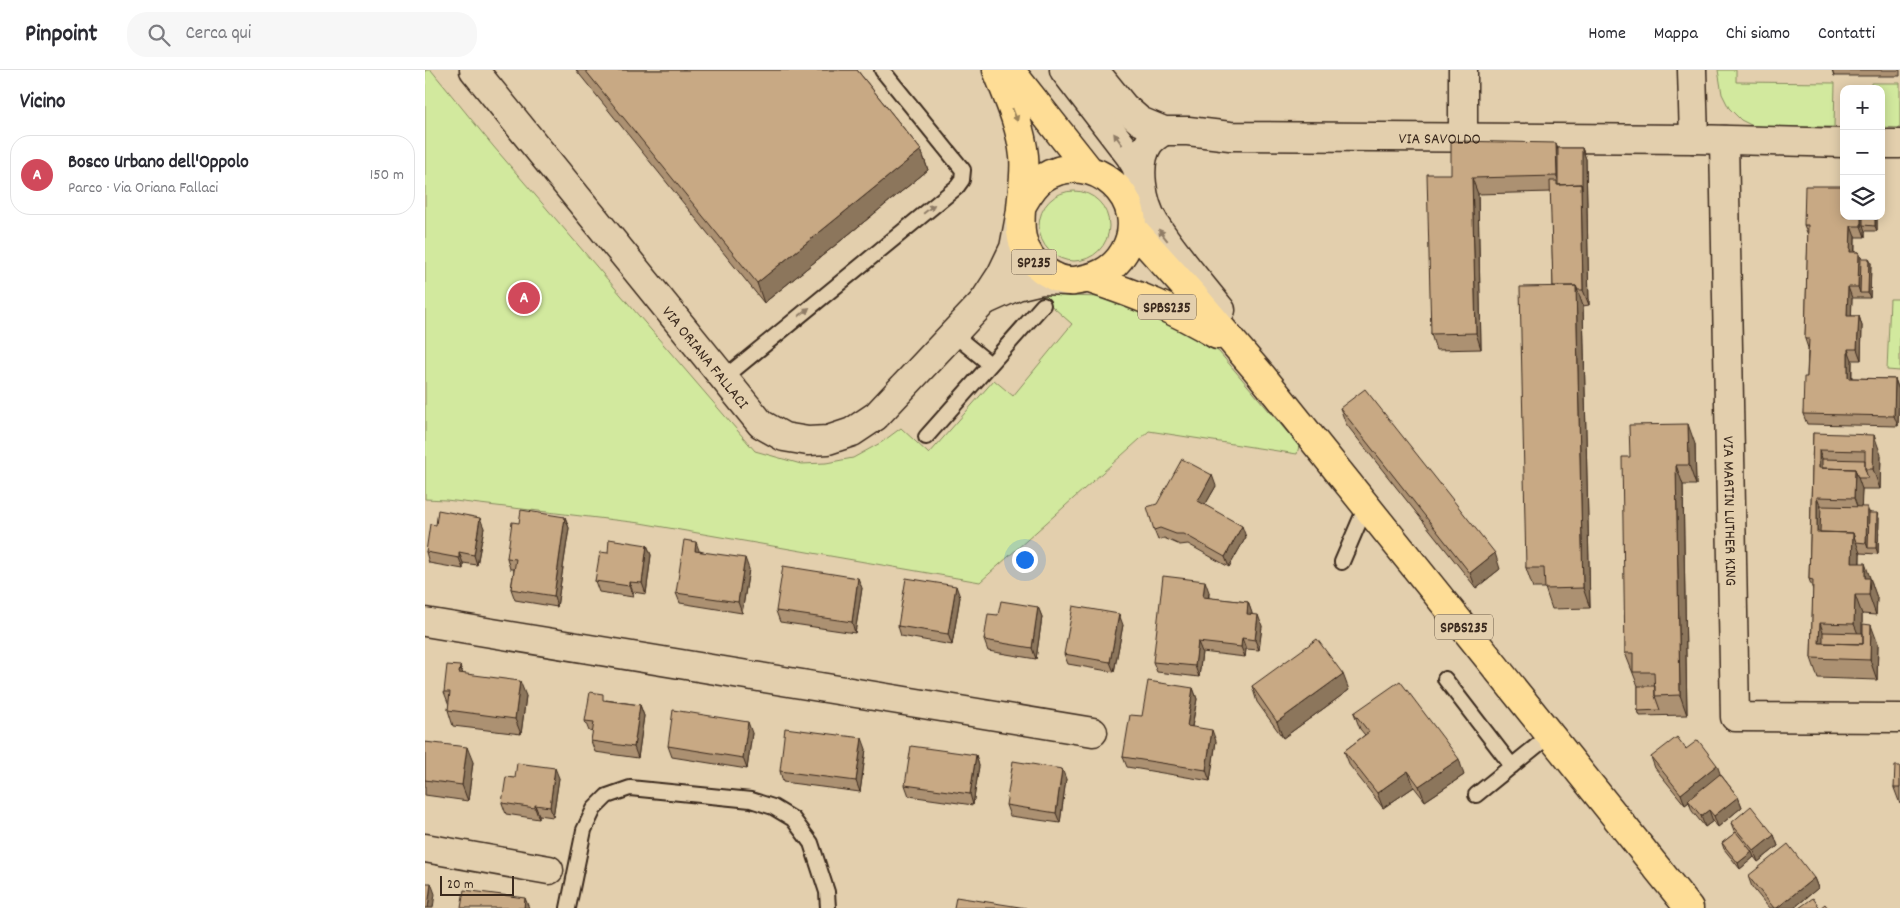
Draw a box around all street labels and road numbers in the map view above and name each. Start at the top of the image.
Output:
street label: VIA SAVOLDO [1399,128,1481,152]
road number: SP235 [1011,250,1057,274]
road number: SPBS235 [1138,294,1196,320]
street label: VIA ORIANA FALLACI [656,302,753,415]
street label: VIA MARTIN LUTHER KING [1716,436,1741,586]
road number: SPBS235 [1435,614,1493,640]

